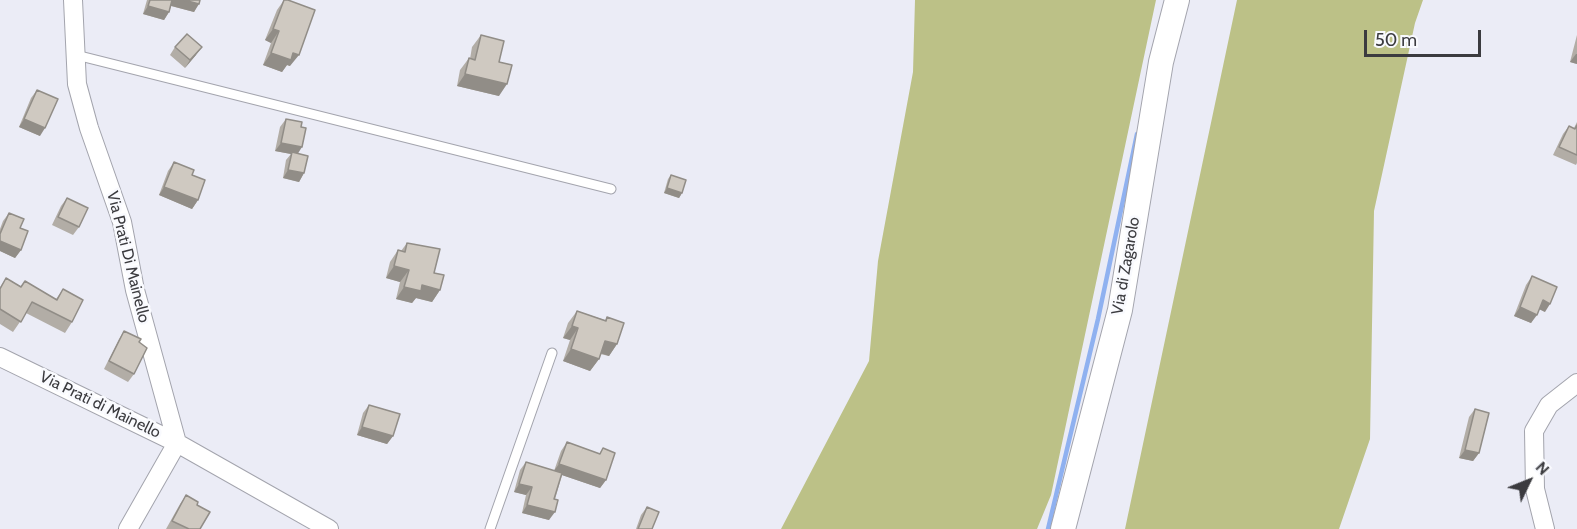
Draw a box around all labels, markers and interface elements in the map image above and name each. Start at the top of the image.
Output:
scale bar [1367,18,1484,56]
text: 50 m [1375,29,1417,51]
street label: Via Prati Di Mainello [102,189,154,325]
street label: Via di Zagarolo [1108,216,1144,316]
street label: Via Prati di Mainello [36,367,164,443]
north arrow [1499,451,1559,511]
text: N [1532,458,1553,479]

